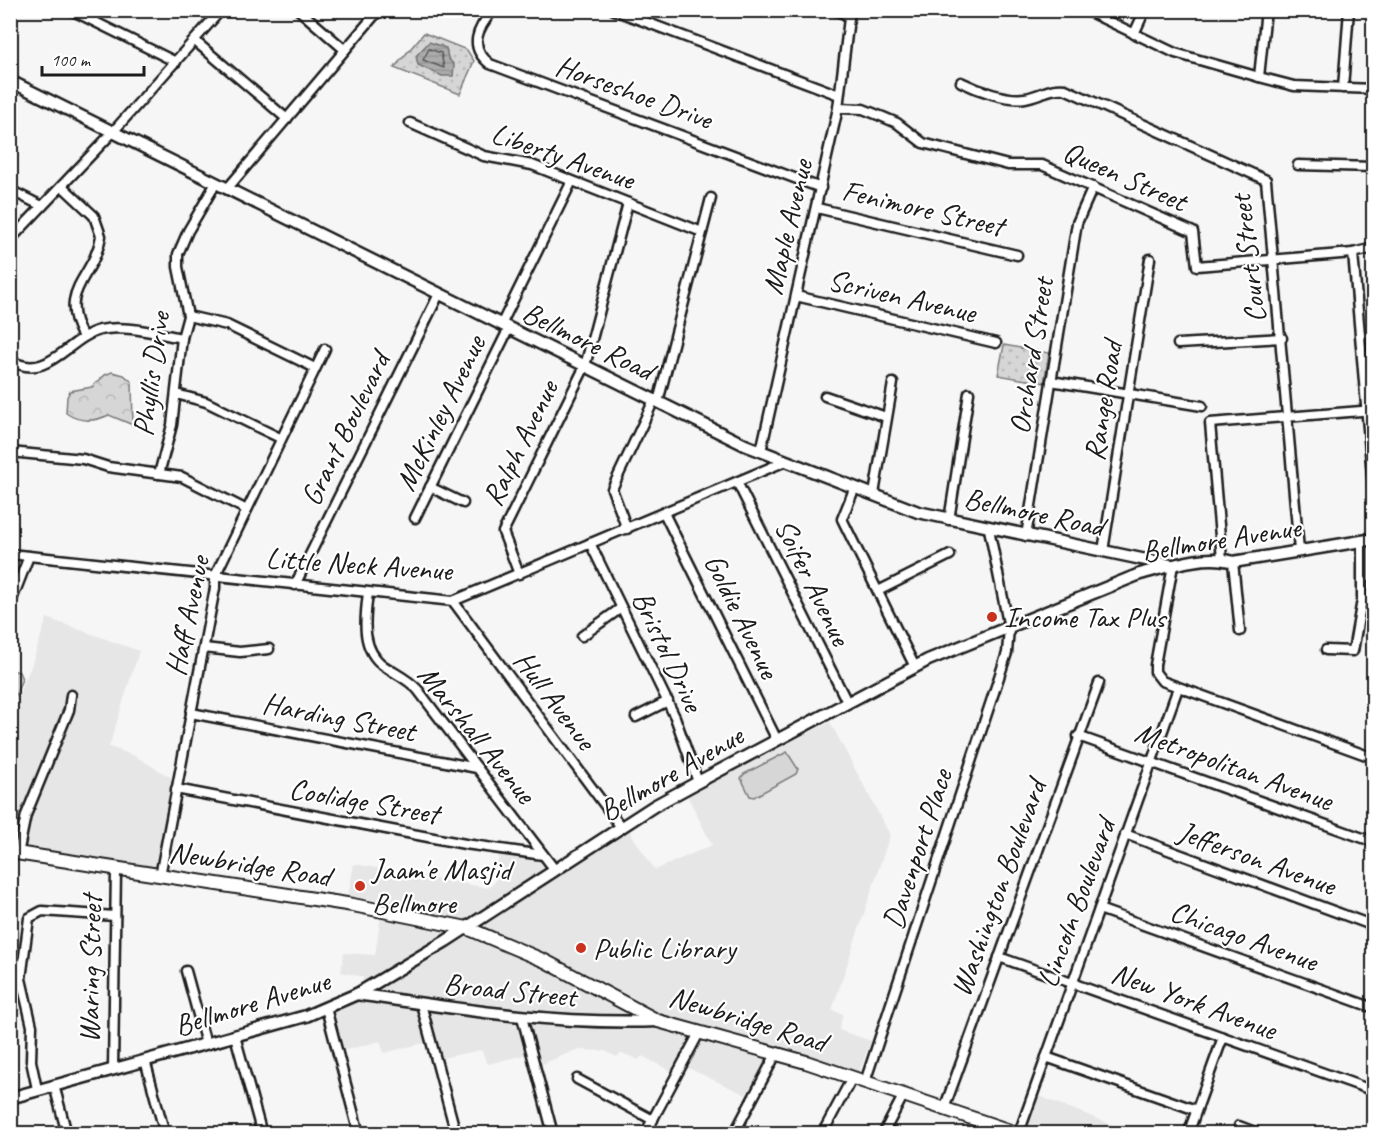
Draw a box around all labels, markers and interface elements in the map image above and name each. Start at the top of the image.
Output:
scale bar [42,39,144,77]
street label: Horseshoe Drive [551,46,719,139]
text: 100 m [51,49,92,71]
street label: Liberty Avenue [486,114,642,199]
street label: Queen Street [1057,132,1195,221]
street label: Maple Avenue [753,154,821,298]
street label: Fenimore Street [839,171,1011,246]
street label: Court Street [1221,190,1275,325]
street label: Scriven Avenue [824,261,982,332]
street label: Orchard Street [1000,272,1063,437]
street label: Bellmore Road [516,293,664,391]
street label: Phyllis Drive [123,307,179,439]
street label: McKinley Avenue [386,327,495,497]
street label: Range Road [1075,334,1132,463]
street label: Grant Boulevard [292,343,400,512]
street label: Ralph Avenue [473,372,568,512]
street label: Bellmore Road [961,479,1111,546]
street label: Bellmore Avenue [1139,507,1305,570]
street label: Soifer Avenue [766,512,861,654]
street label: Little Neck Avenue [265,539,455,590]
street label: Goldie Avenue [696,548,789,686]
street label: Haff Avenue [156,551,219,679]
street label: Bristol Drive [624,585,713,719]
place label: Income Tax Plus [1004,598,1168,636]
marker: Income Tax Plus [985,610,999,624]
street label: Hull Avenue [505,643,606,759]
street label: Marshall Avenue [409,657,546,813]
street label: Harding Street [260,684,421,751]
street label: Metropolitan Avenue [1130,713,1340,820]
street label: Bellmore Avenue [592,715,752,829]
street label: Davenport Place [873,762,961,934]
street label: Coolidge Street [286,769,446,834]
street label: Washington Boulevard [941,771,1056,1001]
street label: Lincoln Boulevard [1028,810,1125,992]
street label: Jefferson Avenue [1171,811,1343,905]
street label: Newbridge Road [167,833,337,896]
place label: Jaam'e Masjid Bellmore [370,850,515,922]
marker: Jaam'e Masjid Bellmore [353,879,367,893]
street label: Waring Street [70,891,110,1043]
street label: Chicago Avenue [1165,892,1325,981]
place label: Public Library [593,929,738,967]
marker: Public Library [574,941,588,955]
street label: New York Avenue [1106,954,1284,1049]
street label: Bellmore Avenue [170,961,336,1045]
street label: Broad Street [442,964,581,1016]
street label: Newbridge Road [665,977,835,1062]

